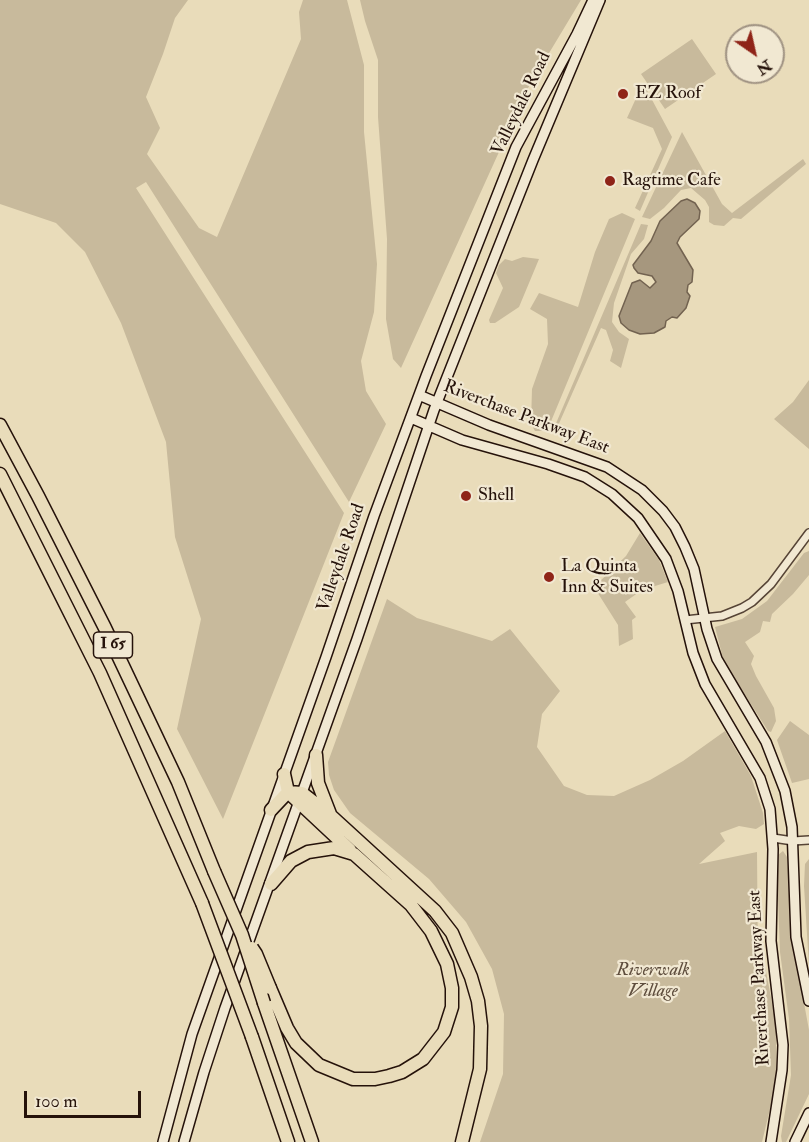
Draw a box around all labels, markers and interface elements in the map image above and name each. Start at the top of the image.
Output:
north arrow [725,24,785,84]
street label: Valleydale Road [488,49,556,159]
text: N [752,55,775,80]
place label: EZ Roof [635,83,701,105]
marker: EZ Roof [616,87,630,101]
place label: Ragtime Cafe [622,170,721,192]
marker: Ragtime Cafe [603,174,617,188]
street label: Riverchase Parkway East [440,376,612,460]
place label: Shell [478,485,514,507]
marker: Shell [459,489,473,503]
street label: Valleydale Road [313,501,371,615]
place label: La Quinta Inn & Suites [561,556,653,598]
marker: La Quinta Inn & Suites [542,570,556,584]
road number: I 65 [94,632,132,658]
street label: Riverchase Parkway East [745,890,775,1066]
park label: Riverwalk Village [616,960,690,1002]
scale bar [27,1079,144,1117]
text: 100 m [35,1090,78,1113]

